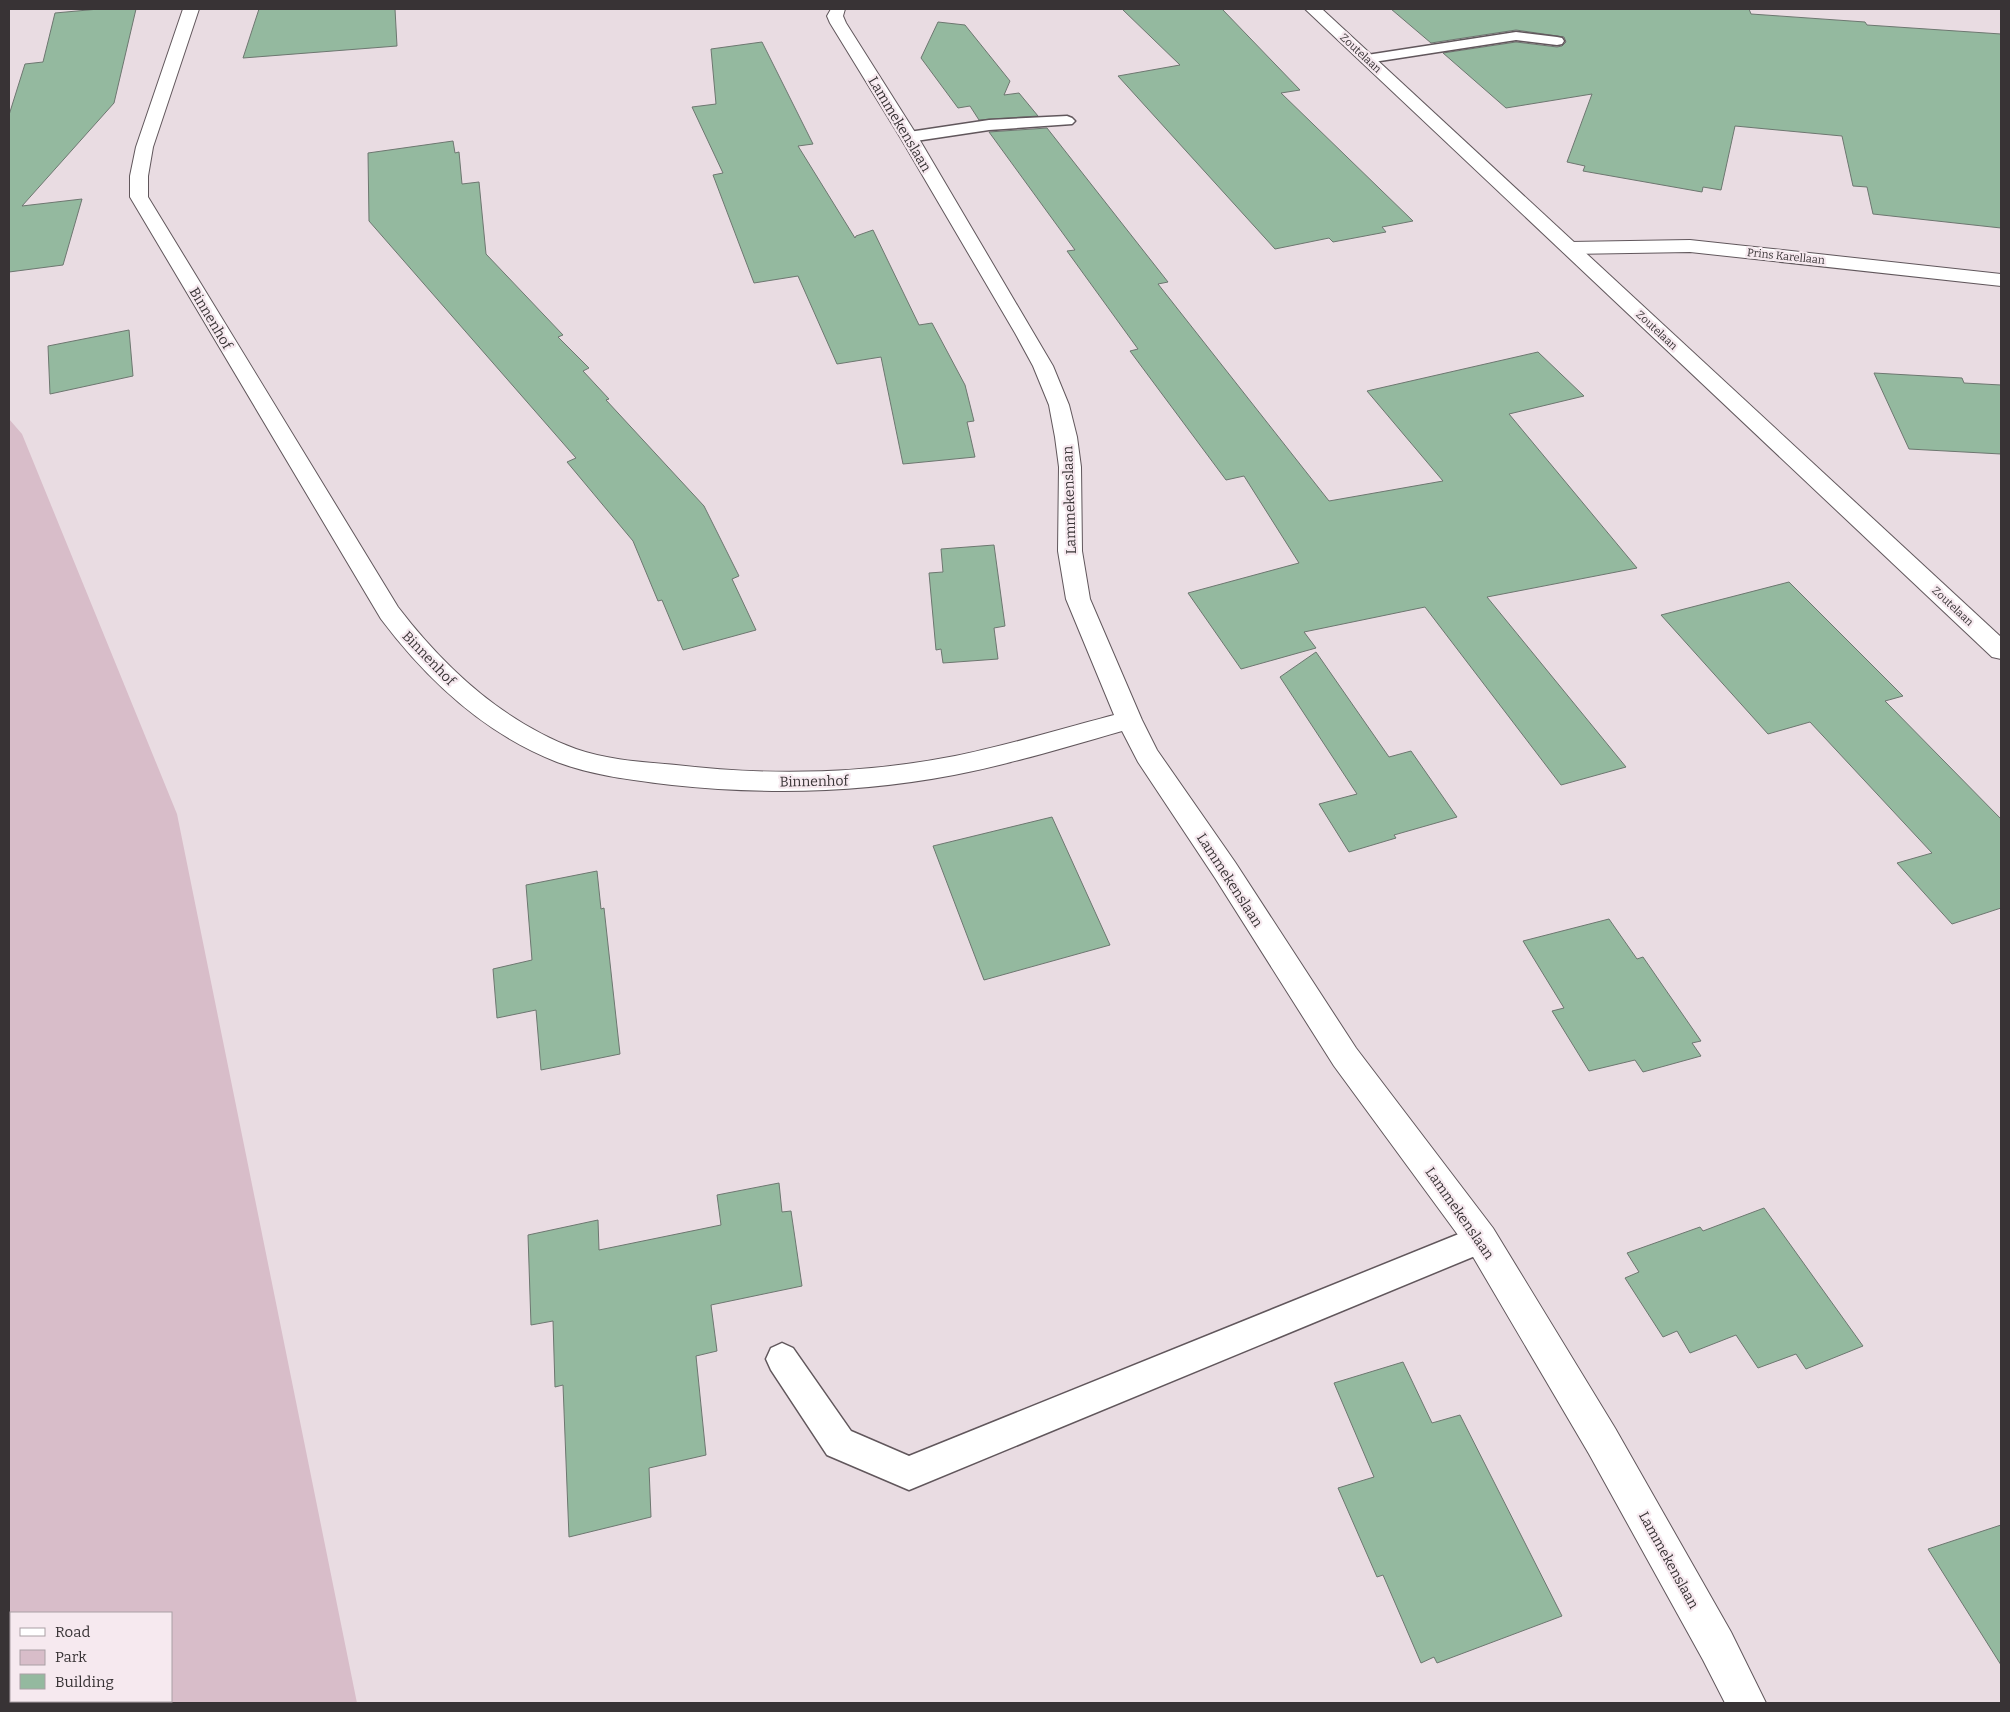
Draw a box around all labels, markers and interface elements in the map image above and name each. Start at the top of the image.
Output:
street label: Zoutelaan [1337,31,1384,76]
street label: Lammekenslaan [864,73,935,175]
street label: Prins Karellaan [1746,246,1825,267]
street label: Binnenhof [186,284,236,353]
street label: Zoutelaan [1633,308,1680,353]
street label: Lammekenslaan [1059,445,1080,554]
street label: Zoutelaan [1929,584,1976,629]
street label: Binnenhof [399,628,459,690]
street label: Binnenhof [779,772,850,791]
street label: Lammekenslaan [1193,830,1266,930]
street label: Lammekenslaan [1422,1164,1498,1263]
street label: Lammekenslaan [1635,1509,1702,1612]
legend [10,1612,172,1702]
text: Road [55,1623,90,1641]
text: Park [55,1648,87,1666]
text: Building [55,1673,114,1691]

